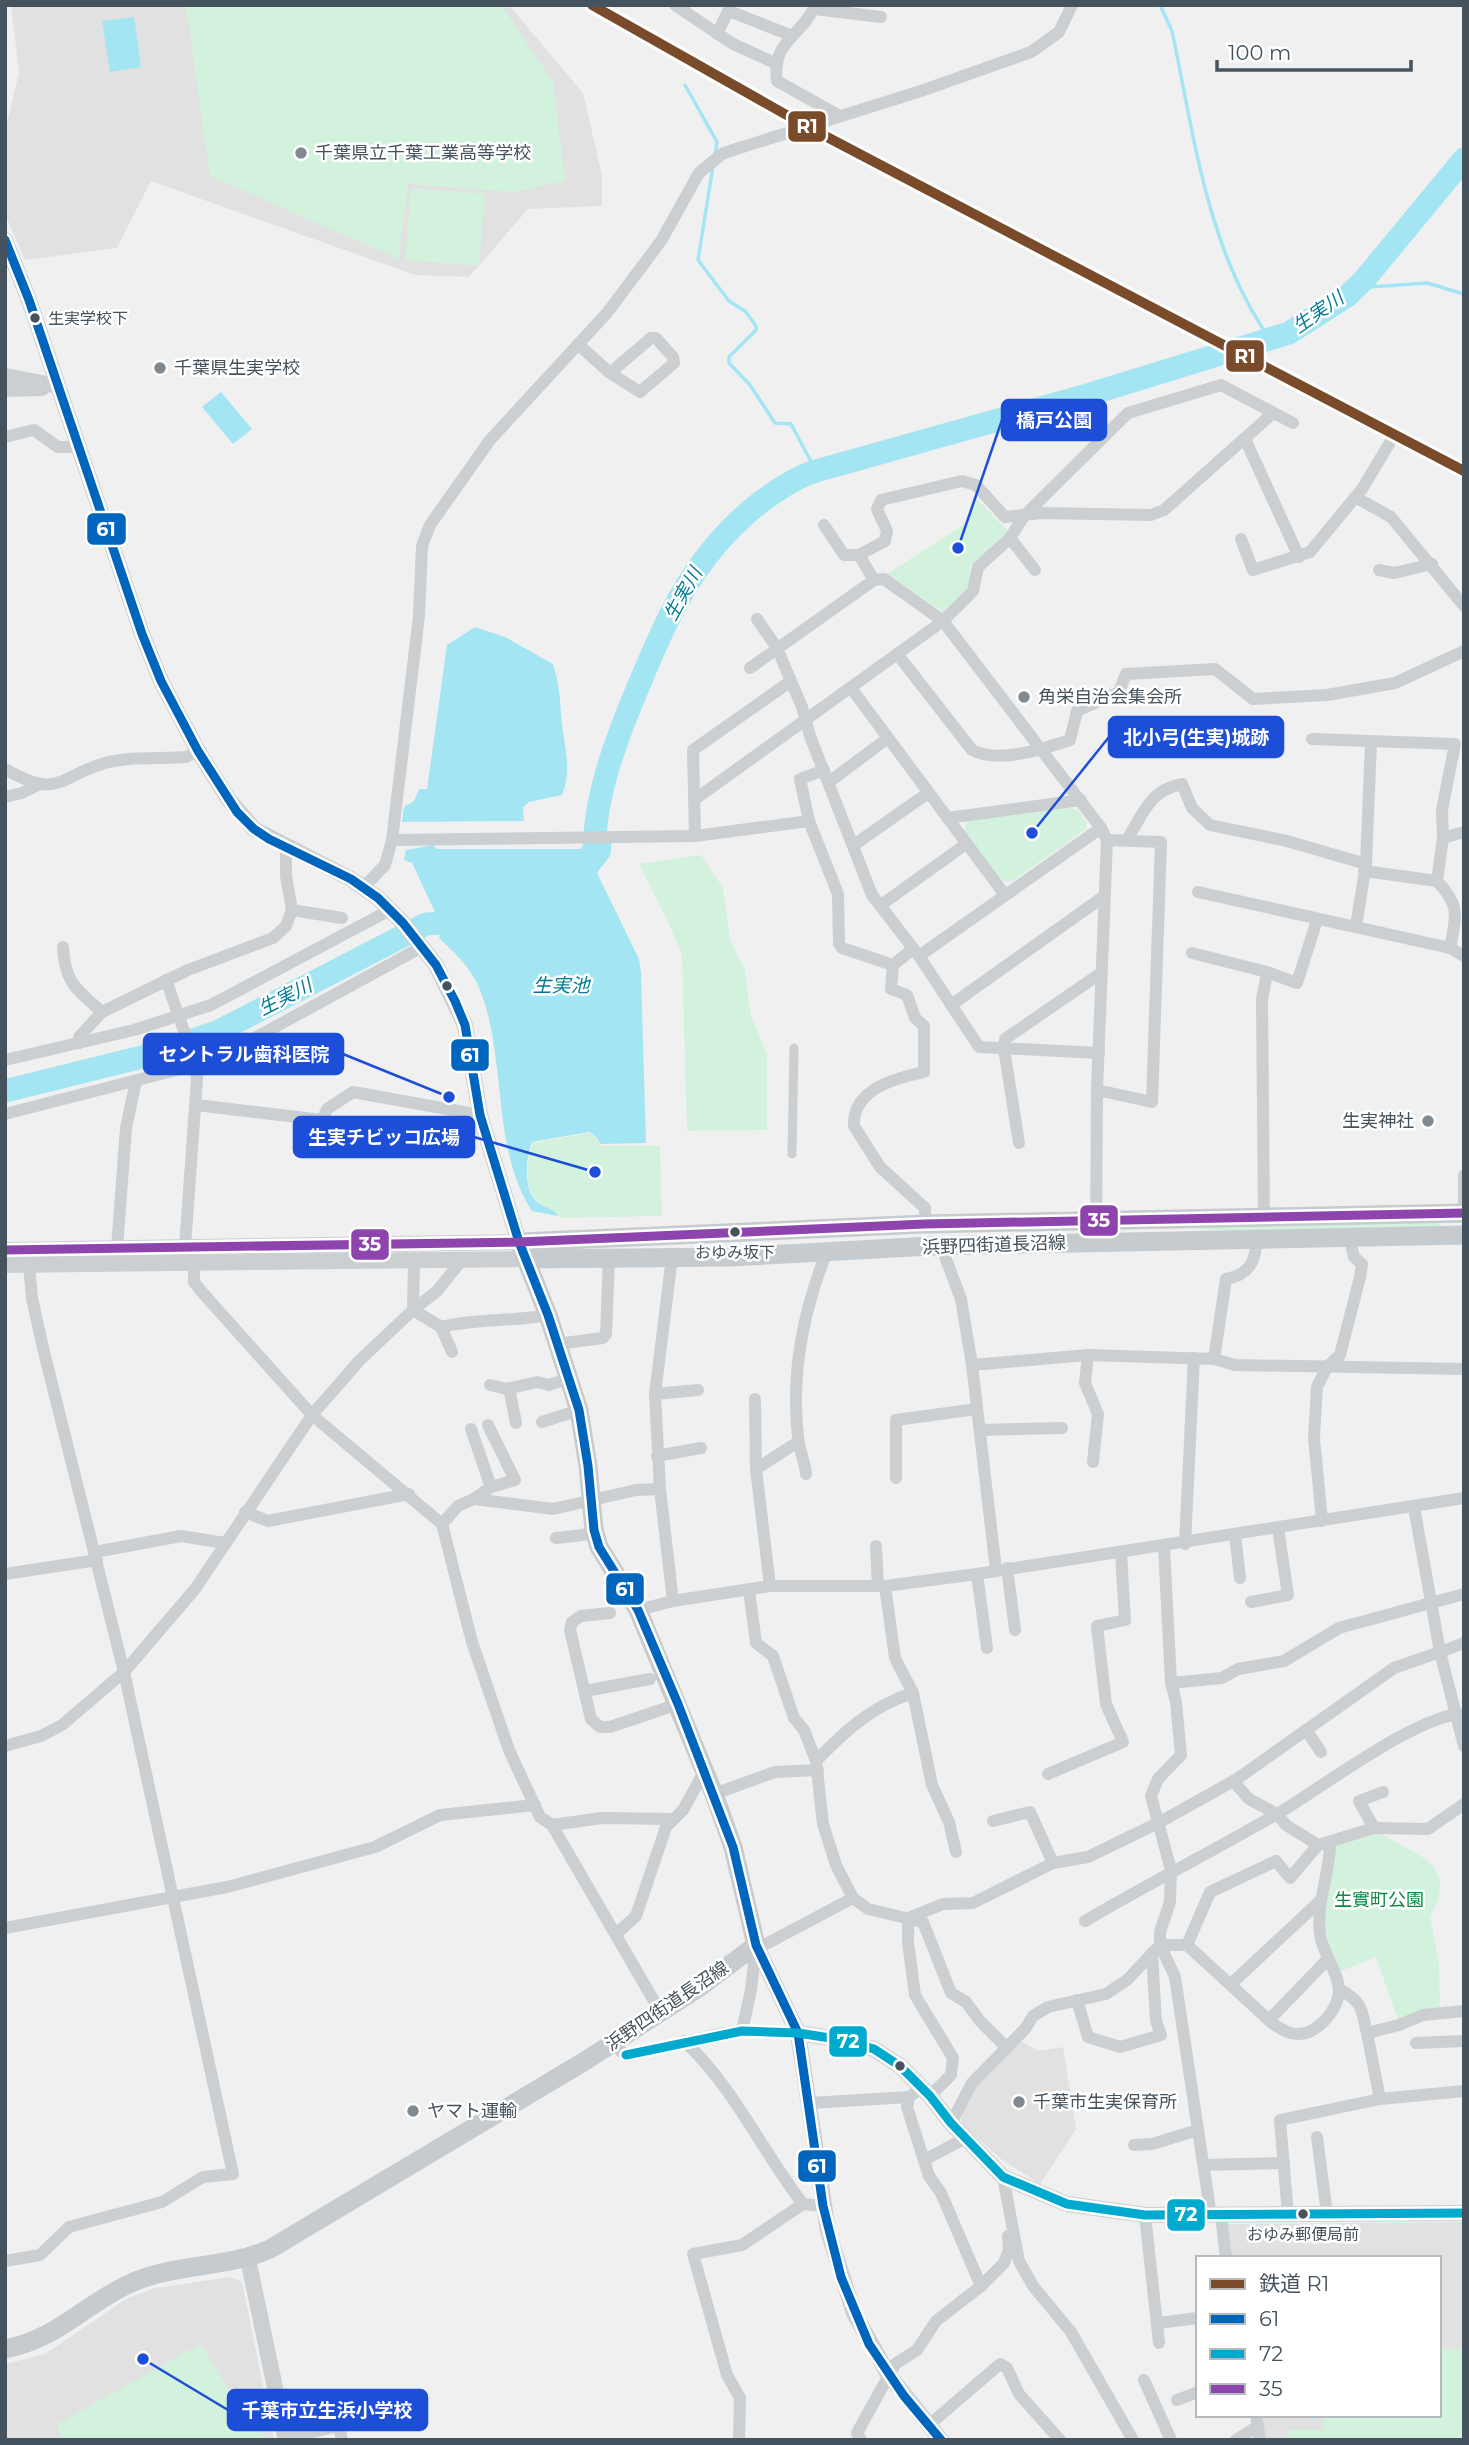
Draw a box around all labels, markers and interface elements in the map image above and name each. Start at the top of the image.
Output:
scale bar [1217,28,1411,72]
text: 100 m [1228,40,1291,65]
line badge: R1 [787,110,827,143]
text: R1 [796,115,818,138]
place label: 千葉県立千葉工業高等学校 [315,142,531,164]
marker: 千葉県立千葉工業高等学校 [293,145,309,161]
water label: 生実川 [1288,285,1350,338]
place label: 生実学校下 [48,309,128,328]
marker: 生実学校下 [28,311,42,325]
line badge: R1 [1225,339,1265,373]
text: R1 [1234,345,1256,368]
place label: 千葉県生実学校 [174,357,300,379]
marker: 千葉県生実学校 [152,360,168,376]
callout: 橋戸公園 [1002,400,1106,440]
text: 橋戸公園 [1016,409,1092,432]
line badge: 61 [86,512,127,546]
text: 61 [96,518,116,541]
water label: 生実川 [659,562,708,625]
place label: 角栄自治会集会所 [1038,686,1182,708]
marker: 角栄自治会集会所 [1016,689,1032,705]
callout: 北小弓(生実)城跡 [1109,717,1283,757]
text: 北小弓(生実)城跡 [1123,726,1269,749]
water label: 生実川 [254,973,317,1020]
water label: 生実池 [532,974,591,997]
unlabelled marker [440,979,454,993]
callout: セントラル歯科医院 [144,1034,343,1074]
line badge: 61 [450,1038,490,1072]
text: セントラル歯科医院 [158,1043,330,1066]
text: 61 [460,1044,480,1067]
place label: 生実神社 [1342,1110,1414,1132]
marker: 生実神社 [1420,1113,1436,1129]
callout: 生実チビッコ広場 [294,1117,474,1157]
text: 生実チビッコ広場 [308,1126,460,1149]
line badge: 35 [1079,1204,1119,1237]
text: 35 [1087,1209,1110,1232]
marker: おゆみ坂下 [728,1225,742,1239]
line badge: 35 [350,1228,390,1261]
street label: 浜野四街道長沼線 [922,1231,1066,1259]
text: 35 [358,1233,381,1256]
place label: おゆみ坂下 [695,1243,775,1262]
line badge: 61 [605,1572,645,1606]
text: 61 [615,1578,635,1601]
park label: 生實町公園 [1334,1889,1424,1911]
street label: 浜野四街道長沼線 [601,1957,733,2055]
line badge: 72 [828,2025,868,2058]
text: 72 [837,2030,860,2053]
unlabelled marker [893,2059,907,2073]
place label: 千葉市生実保育所 [1033,2091,1177,2113]
marker: 千葉市生実保育所 [1011,2094,1027,2110]
place label: ヤマト運輸 [427,2100,517,2122]
marker: ヤマト運輸 [405,2103,421,2119]
line badge: 61 [797,2149,837,2183]
text: 61 [807,2155,827,2178]
line badge: 72 [1166,2198,1206,2232]
text: 72 [1175,2203,1198,2226]
marker: おゆみ郵便局前 [1296,2207,1310,2221]
place label: おゆみ郵便局前 [1247,2225,1359,2244]
legend [1196,2256,1441,2417]
text: 鉄道 R1 [1259,2271,1329,2296]
text: 61 [1259,2306,1279,2331]
text: 72 [1259,2341,1283,2366]
text: 35 [1259,2376,1283,2401]
callout: 千葉市立生浜小学校 [228,2390,427,2430]
text: 千葉市立生浜小学校 [241,2399,413,2422]

